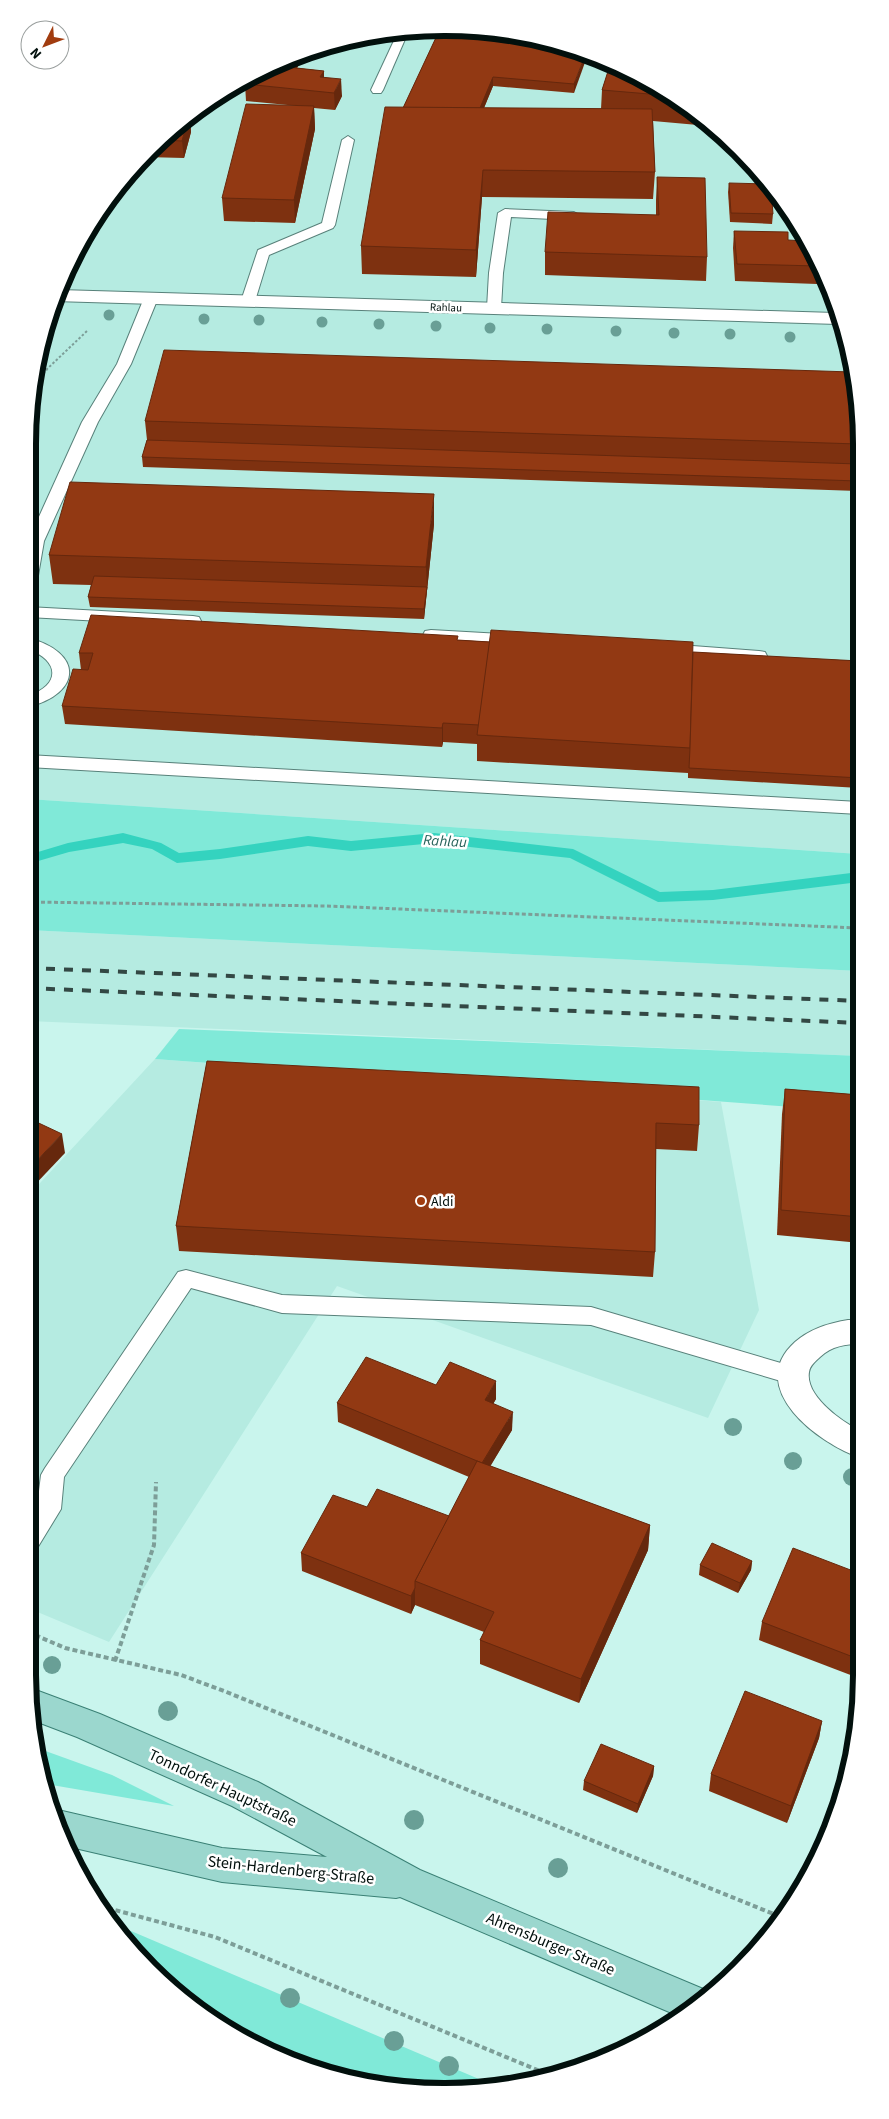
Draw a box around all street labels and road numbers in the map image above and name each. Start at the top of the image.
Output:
street label: Rahlau [430,299,462,316]
street label: Tonndorfer Hauptstraße [145,1744,300,1832]
street label: Stein-Hardenberg-Straße [207,1850,375,1890]
street label: Ahrensburger Straße [483,1907,618,1981]

